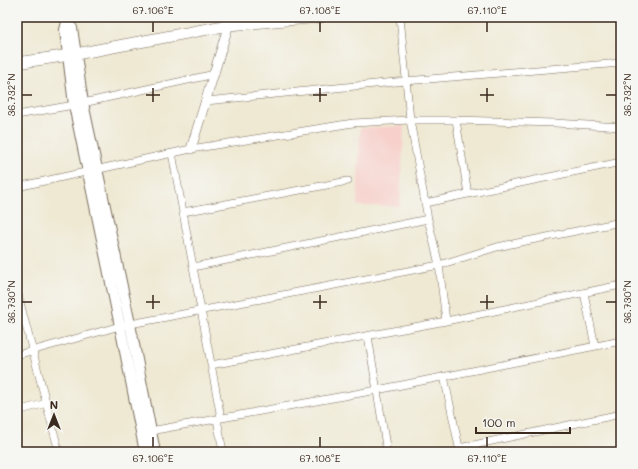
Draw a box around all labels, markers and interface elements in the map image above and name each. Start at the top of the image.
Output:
text: 67.106°E [133,3,174,17]
text: 67.108°E [300,3,341,17]
text: 67.110°E [467,3,507,17]
text: 36.732°N [4,73,18,117]
text: 36.732°N [620,73,634,117]
text: 36.730°N [4,280,18,324]
text: 36.730°N [620,280,634,324]
north arrow [34,395,74,435]
text: N [50,397,58,412]
scale bar [476,409,570,435]
text: 100 m [482,414,516,430]
text: 67.106°E [133,451,174,465]
text: 67.108°E [300,451,341,465]
text: 67.110°E [467,451,507,465]

